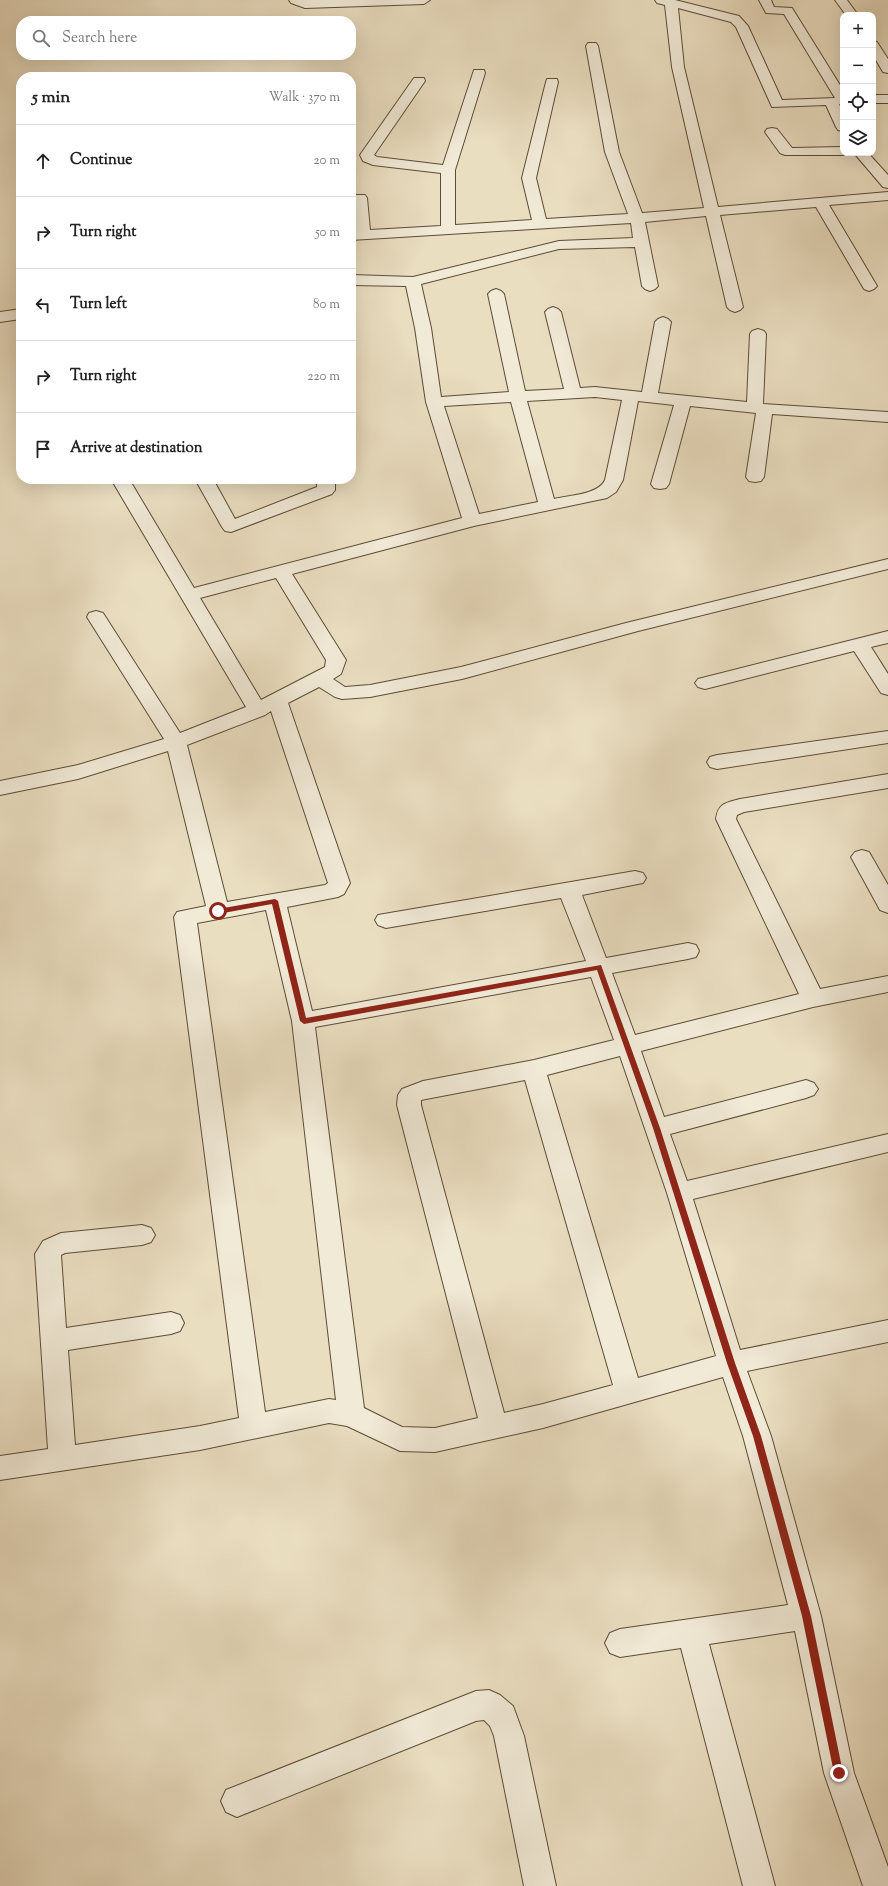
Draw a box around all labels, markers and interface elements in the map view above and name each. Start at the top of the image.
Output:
map controls [840,12,876,156]
button: + [840,12,876,48]
search box [16,16,356,60]
icon: search [30,27,52,49]
text: Search here [62,28,137,49]
button: − [840,48,876,84]
button: locate [840,84,876,120]
text: 5 min [32,86,70,110]
text: Walk · 370 m [269,89,340,107]
button: layers [840,120,876,156]
icon: ahead [32,150,54,172]
text: Continue [70,150,132,171]
text: 20 m [314,152,340,170]
icon: right [32,222,54,244]
text: Turn right [70,222,136,243]
text: 50 m [315,224,340,242]
icon: left [32,294,54,316]
text: Turn left [70,294,127,315]
text: 80 m [313,296,340,314]
icon: right [32,366,54,388]
text: Turn right [70,366,136,387]
text: 220 m [307,368,340,386]
icon: arrive [32,438,54,460]
text: Arrive at destination [70,438,203,459]
route start [209,902,227,920]
route end [830,1764,848,1782]

